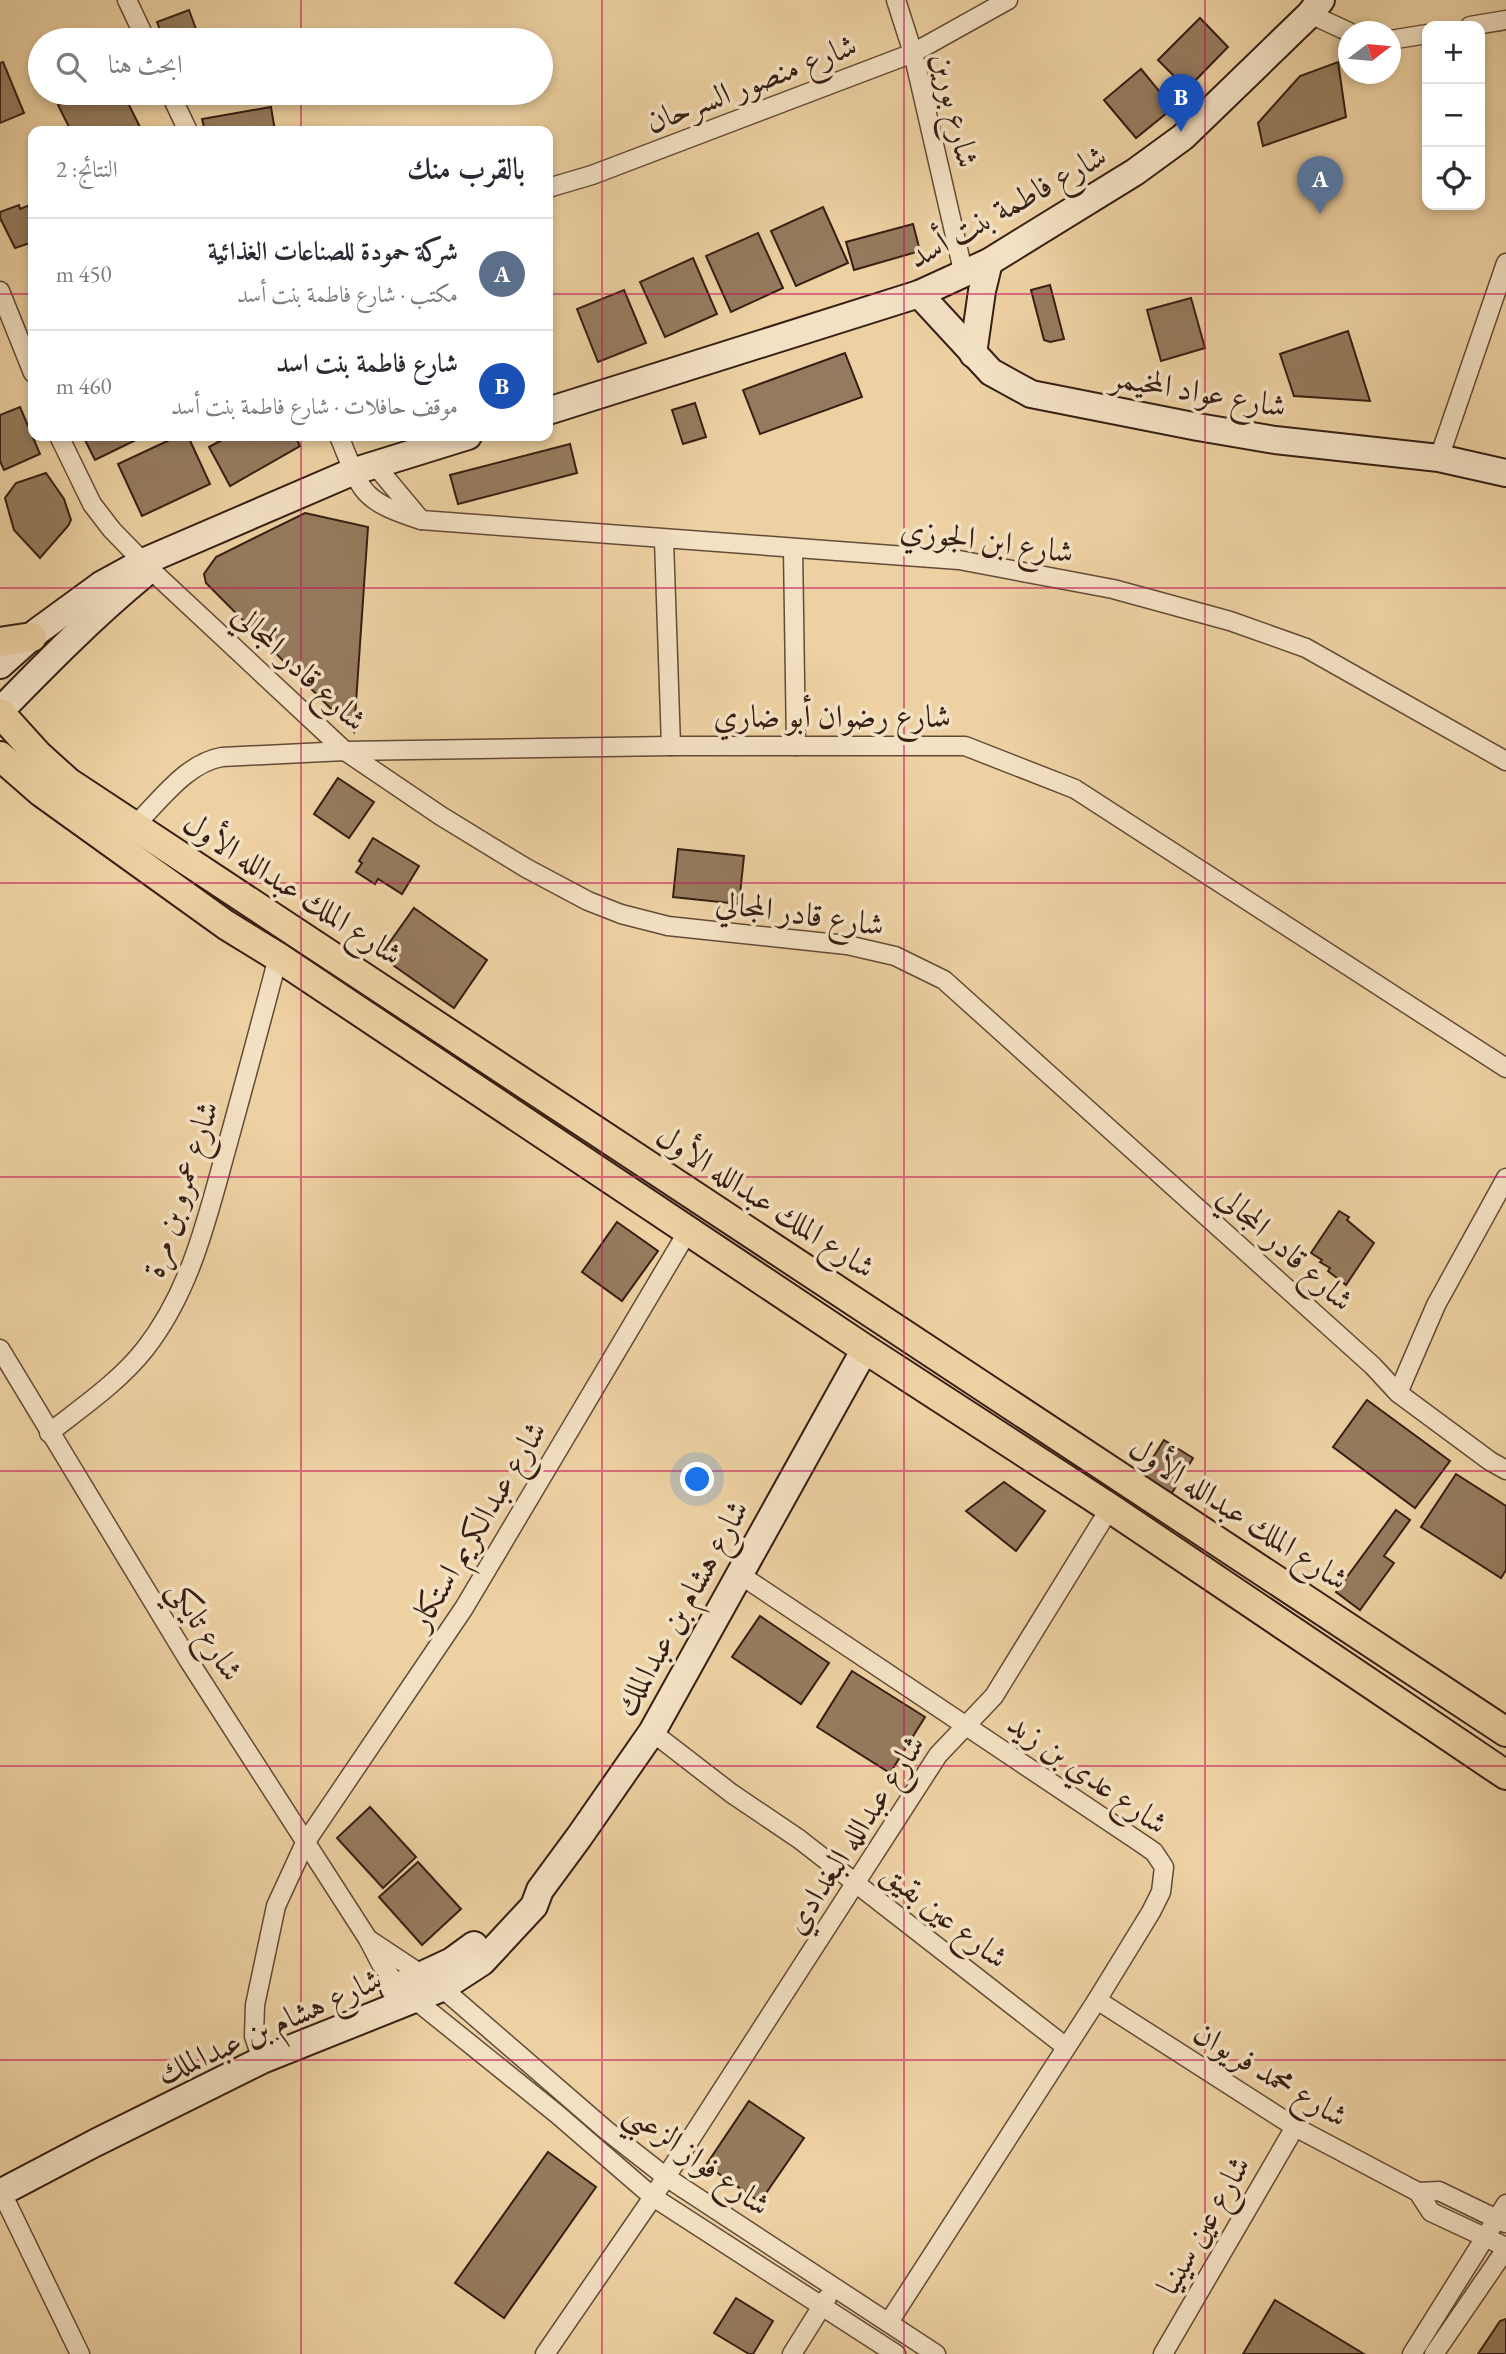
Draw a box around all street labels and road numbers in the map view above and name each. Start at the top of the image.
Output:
street label: شارع منصور السرحان [639,23,865,148]
street label: شارع بورين [917,48,990,173]
street label: شارع فاطمة بنت أسد [900,133,1117,283]
street label: شارع عواد المخيمر [1104,354,1290,433]
street label: شارع ابن الجوزي [897,507,1076,579]
street label: شارع قادر المجالي [219,594,376,745]
street label: شارع رضوان أبو ضاري [713,694,951,743]
street label: شارع الملك عبدالله الأول [172,800,411,980]
street label: شارع قادر المجالي [712,880,887,952]
street label: شارع عمرو بن مرة [132,1095,234,1284]
street label: شارع الملك عبدالله الأول [645,1113,884,1293]
street label: شارع قادر المجالي [1205,1176,1363,1325]
street label: شارع عبدالكريم استكار [397,1413,562,1643]
street label: شارع الملك عبدالله الأول [1118,1425,1357,1605]
street label: شارع هشام بن عبدالملك [604,1492,764,1727]
street label: شارع تايكي [152,1571,254,1693]
street label: شارع عدي بن زيد [996,1702,1177,1849]
street label: شارع عبدالله البغدادي [774,1726,939,1945]
street label: شارع عين بقيق [869,1852,1017,1983]
street label: شارع هشام بن عبدالملك [150,1958,391,2101]
street label: شارع محمد فريوان [1183,2011,1356,2142]
street label: شارع فواز الزعبي [611,2091,779,2232]
street label: شارع عين سينيا [1146,2148,1265,2305]

